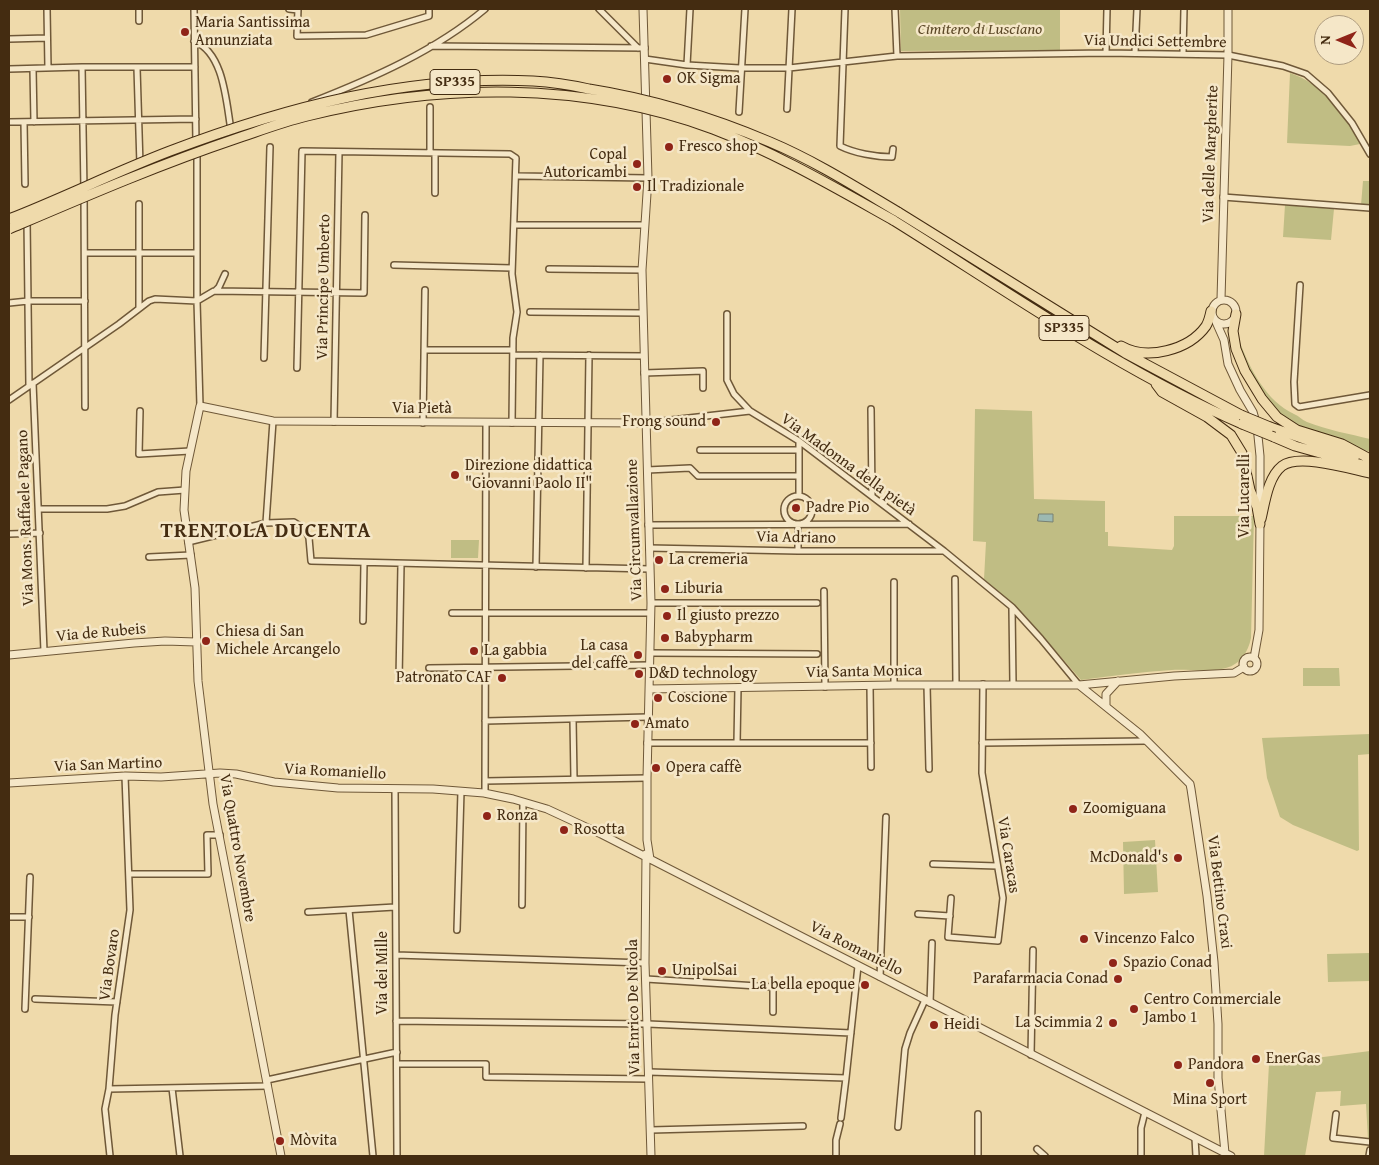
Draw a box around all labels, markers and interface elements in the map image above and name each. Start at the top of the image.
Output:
place label: Maria Santissima Annunziata [195,13,310,51]
north arrow [1314,15,1364,65]
park label: Cimitero di Lusciano [918,20,1042,40]
marker: Maria Santissima Annunziata [179,26,191,38]
street label: Via Undici Settembre [1083,31,1227,53]
text: N [1315,35,1335,45]
place label: OK Sigma [677,69,741,89]
road number: SP335 [430,70,480,94]
marker: OK Sigma [661,73,673,85]
street label: Via delle Margherite [1199,85,1223,223]
place label: Fresco shop [679,137,758,157]
marker: Fresco shop [663,141,675,153]
place label: Copal Autoricambi [543,145,627,183]
marker: Copal Autoricambi [631,158,643,170]
place label: Il Tradizionale [647,177,744,197]
marker: Il Tradizionale [631,181,643,193]
street label: Via Principe Umberto [313,214,335,360]
road number: SP335 [1039,316,1089,340]
street label: Via Pietà [392,399,452,419]
street label: Via Madonna della pietà [777,409,919,521]
place label: Frong sound [623,412,706,432]
marker: Frong sound [710,416,722,428]
street label: Via Mons. Raffaele Pagano [13,429,39,607]
street label: Via Lucarelli [1235,454,1255,538]
place label: Direzione didattica "Giovanni Paolo II" [465,456,592,494]
street label: Via Circumvallazione [623,459,647,601]
marker: Direzione didattica "Giovanni Paolo II" [449,469,461,481]
place label: Padre Pio [806,498,869,518]
marker: Padre Pio [790,502,802,514]
district label: TRENTOLA DUCENTA [159,519,373,545]
street label: Via Adriano [756,528,836,548]
place label: La cremeria [669,550,748,570]
marker: La cremeria [653,554,665,566]
place label: Liburia [675,579,723,599]
marker: Liburia [659,583,671,595]
place label: Il giusto prezzo [677,606,779,626]
marker: Il giusto prezzo [661,610,673,622]
street label: Via de Rubeis [55,620,147,646]
place label: Chiesa di San Michele Arcangelo [216,622,340,660]
place label: Babypharm [675,628,753,648]
marker: Babypharm [659,632,671,644]
marker: Chiesa di San Michele Arcangelo [200,635,212,647]
place label: La casa del caffè [572,636,628,674]
place label: La gabbia [484,641,547,661]
marker: La gabbia [468,645,480,657]
marker: La casa del caffè [632,649,644,661]
street label: Via Santa Monica [806,661,922,683]
place label: D&D technology [649,664,758,684]
place label: Patronato CAF [396,668,492,688]
marker: D&D technology [633,668,645,680]
marker: Patronato CAF [496,672,508,684]
place label: Coscione [668,688,727,708]
marker: Coscione [652,692,664,704]
place label: Amato [645,714,689,734]
marker: Amato [629,718,641,730]
street label: Via San Martino [53,754,163,776]
place label: Opera caffè [666,758,742,778]
street label: Via Romaniello [283,760,387,784]
marker: Opera caffè [650,762,662,774]
street label: Via Quattro Novembre [215,773,259,923]
place label: Zoomiguana [1083,799,1166,819]
marker: Zoomiguana [1067,803,1079,815]
place label: Ronza [497,806,538,826]
marker: Ronza [481,810,493,822]
street label: Via Caracas [992,815,1024,895]
place label: Rosotta [574,820,625,840]
marker: Rosotta [558,824,570,836]
street label: Via Bettino Craxi [1202,834,1236,950]
place label: McDonald's [1090,848,1168,868]
marker: McDonald's [1172,852,1184,864]
street label: Via Romaniello [806,917,906,981]
street label: Via Bovaro [95,928,125,1002]
place label: Vincenzo Falco [1094,929,1195,949]
street label: Via dei Mille [373,931,393,1015]
marker: Vincenzo Falco [1078,933,1090,945]
street label: Via Enrico De Nicola [623,939,645,1075]
place label: Spazio Conad [1123,953,1212,973]
marker: Spazio Conad [1107,957,1119,969]
place label: UnipolSai [672,961,737,981]
marker: UnipolSai [656,965,668,977]
place label: Parafarmacia Conad [973,969,1108,989]
marker: Parafarmacia Conad [1112,973,1124,985]
place label: La bella epoque [751,975,855,995]
marker: La bella epoque [859,979,871,991]
place label: Centro Commerciale Jambo 1 [1144,990,1281,1028]
marker: Centro Commerciale Jambo 1 [1128,1003,1140,1015]
place label: La Scimmia 2 [1015,1013,1103,1033]
place label: Heidi [944,1015,980,1035]
marker: La Scimmia 2 [1107,1017,1119,1029]
marker: Heidi [928,1019,940,1031]
place label: EnerGas [1266,1049,1321,1069]
marker: EnerGas [1250,1053,1262,1065]
place label: Pandora [1188,1055,1244,1075]
marker: Pandora [1172,1059,1184,1071]
marker: Mina Sport [1204,1077,1216,1089]
place label: Mina Sport [1173,1090,1247,1110]
place label: Mòvita [290,1131,337,1151]
marker: Mòvita [274,1135,286,1147]

